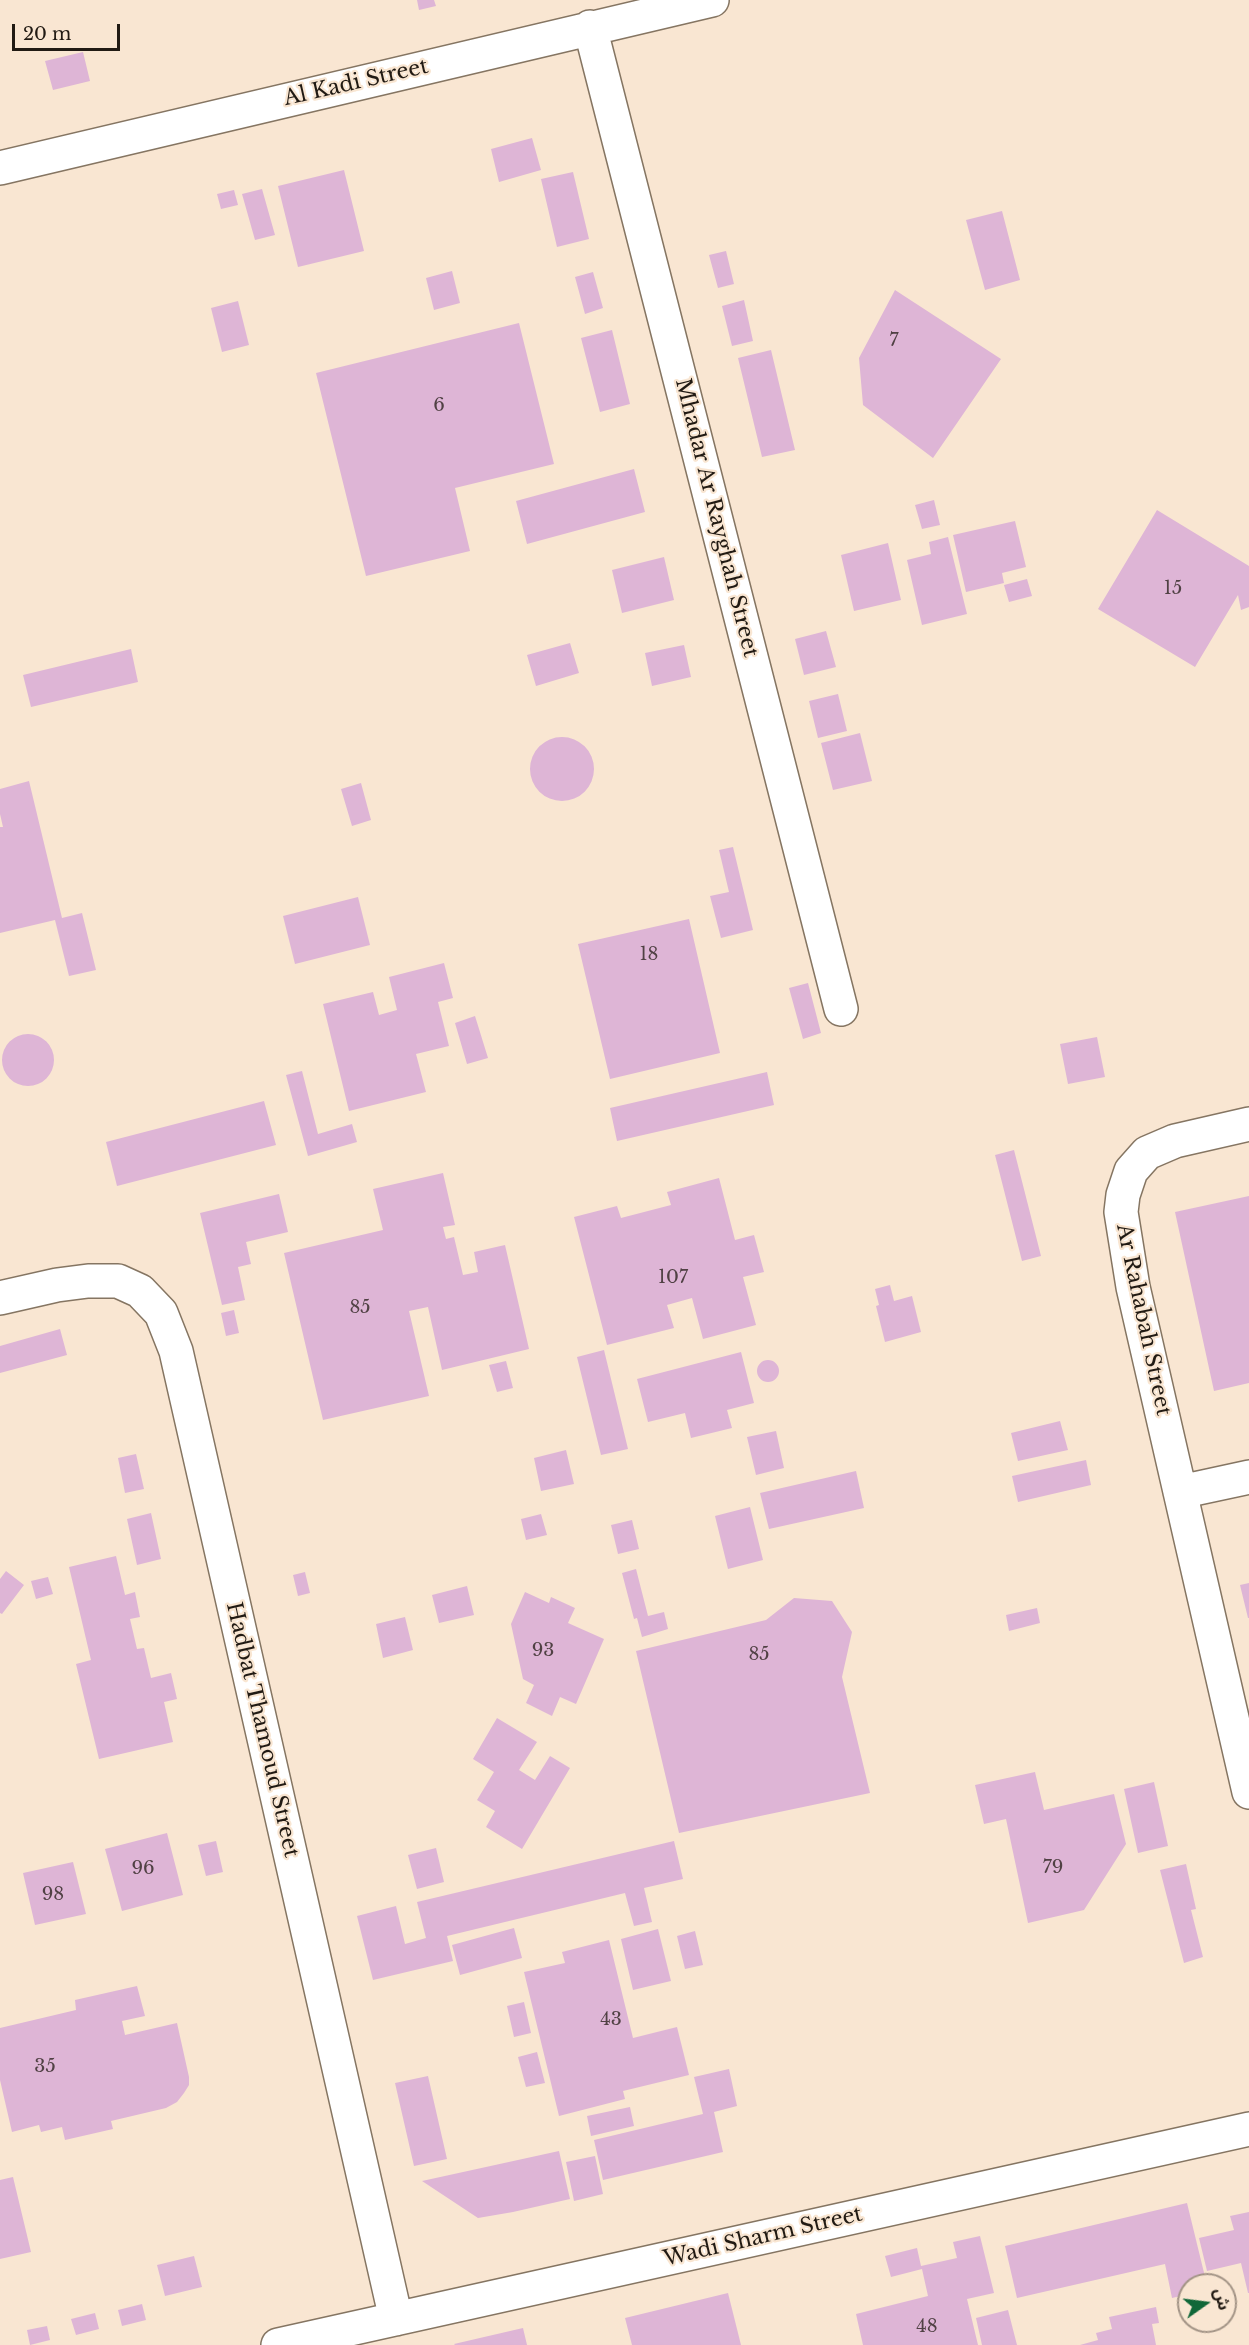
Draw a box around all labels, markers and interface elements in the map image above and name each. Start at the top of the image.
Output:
scale bar [15,12,123,50]
text: 20 m [23,23,71,45]
street label: Al Kadi Street [281,54,431,112]
house number: 7 [889,330,899,352]
street label: Mhadar Ar Rayghah Street [669,376,763,660]
house number: 6 [433,395,445,417]
house number: 15 [1164,578,1182,600]
house number: 18 [640,944,658,966]
street label: Ar Rahabah Street [1110,1222,1176,1418]
house number: 107 [658,1267,688,1289]
house number: 85 [349,1297,371,1319]
street label: Hadbat Thamoud Street [220,1600,304,1860]
house number: 93 [532,1640,554,1662]
house number: 85 [748,1644,770,1666]
house number: 79 [1043,1857,1063,1879]
house number: 96 [131,1858,155,1880]
house number: 98 [42,1884,64,1906]
house number: 43 [600,2009,622,2031]
house number: 35 [34,2056,56,2078]
street label: Wadi Sharm Street [661,2202,865,2272]
north arrow [1177,2273,1237,2333]
text: ش [1210,2286,1235,2312]
house number: 48 [916,2316,938,2338]

